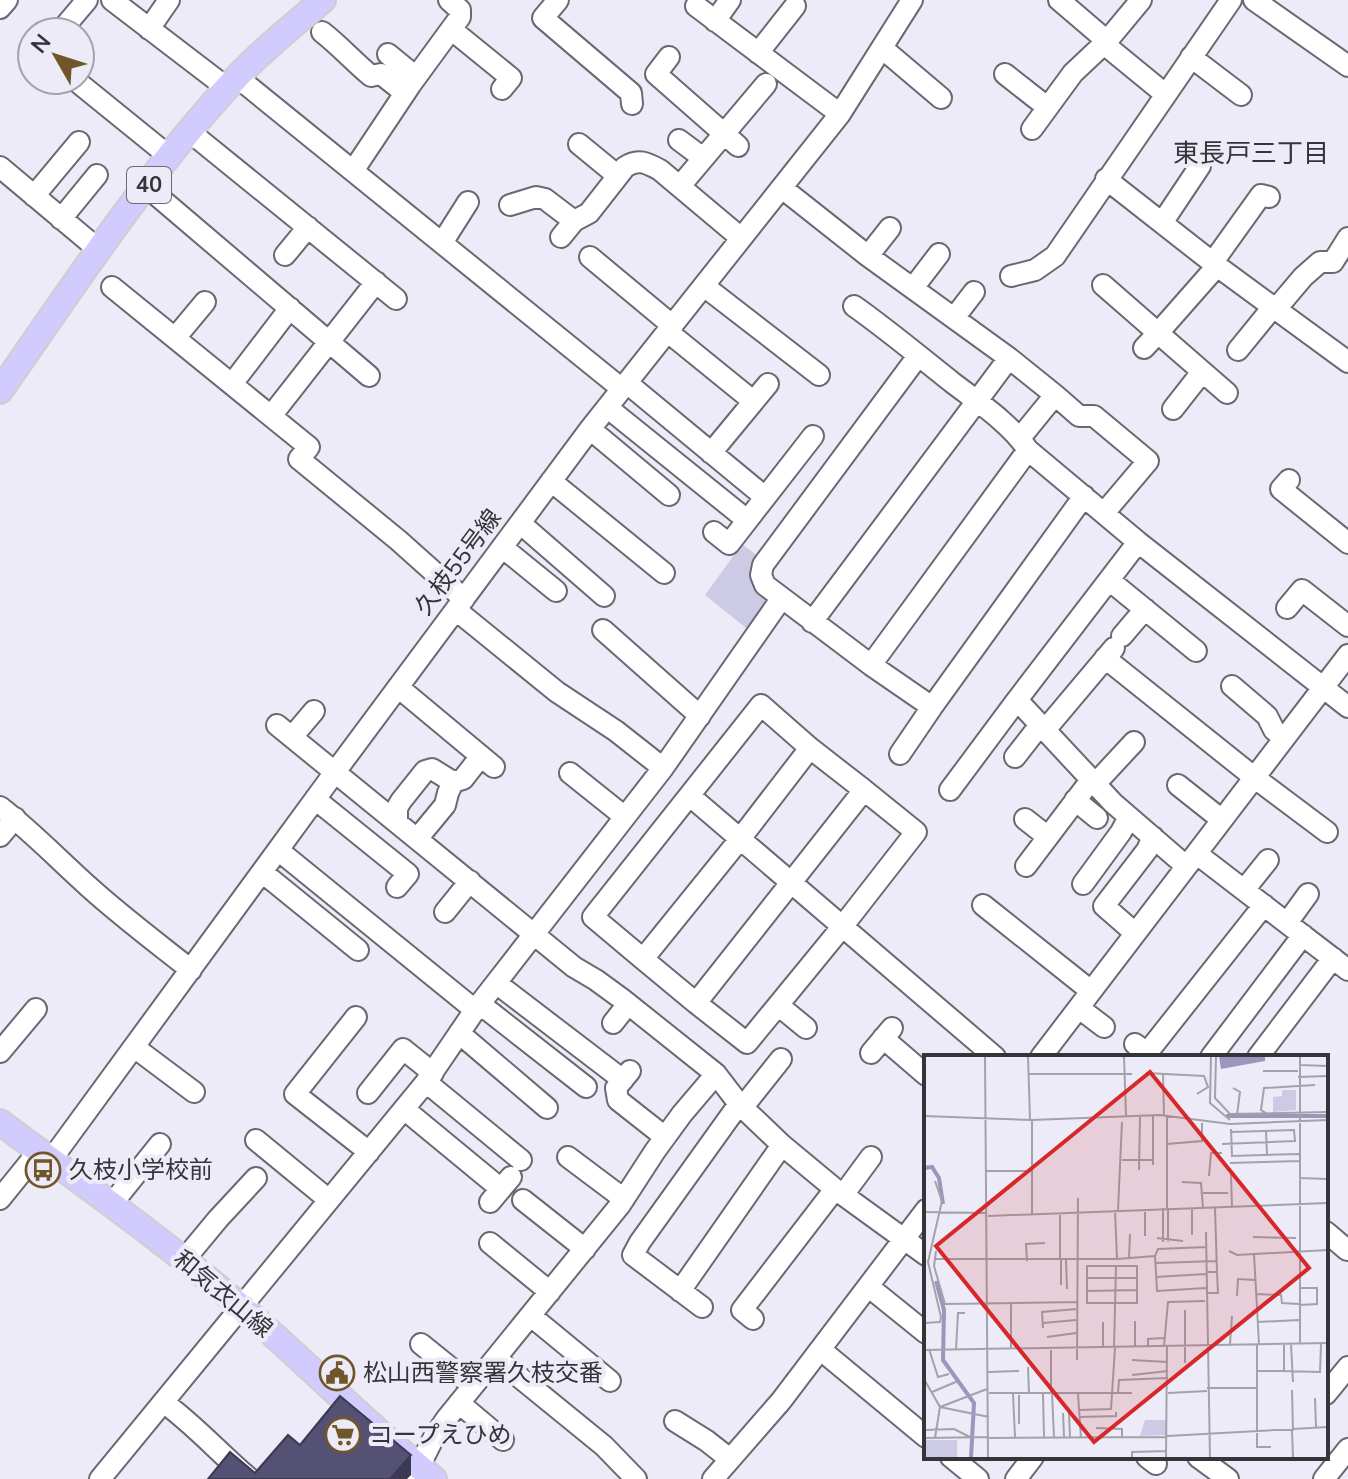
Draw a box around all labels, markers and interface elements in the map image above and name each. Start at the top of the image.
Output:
north arrow [16,16,96,96]
text: N [24,28,58,60]
district label: 東長戸三丁目 [1173,136,1329,171]
road number: 40 [127,167,171,203]
street label: 久枝55号線 [408,503,508,621]
inset map [924,1055,1328,1459]
bus stop icon: 久枝小学校前 [24,1151,62,1189]
place label: 久枝小学校前 [69,1154,213,1186]
street label: 和気衣山線 [167,1243,279,1345]
public building icon: 松山西警察署久枝交番 [318,1354,356,1392]
place label: 松山西警察署久枝交番 [363,1357,603,1389]
supermarket icon: コープえひめ [324,1416,362,1454]
place label: コープえひめ [369,1419,512,1451]

